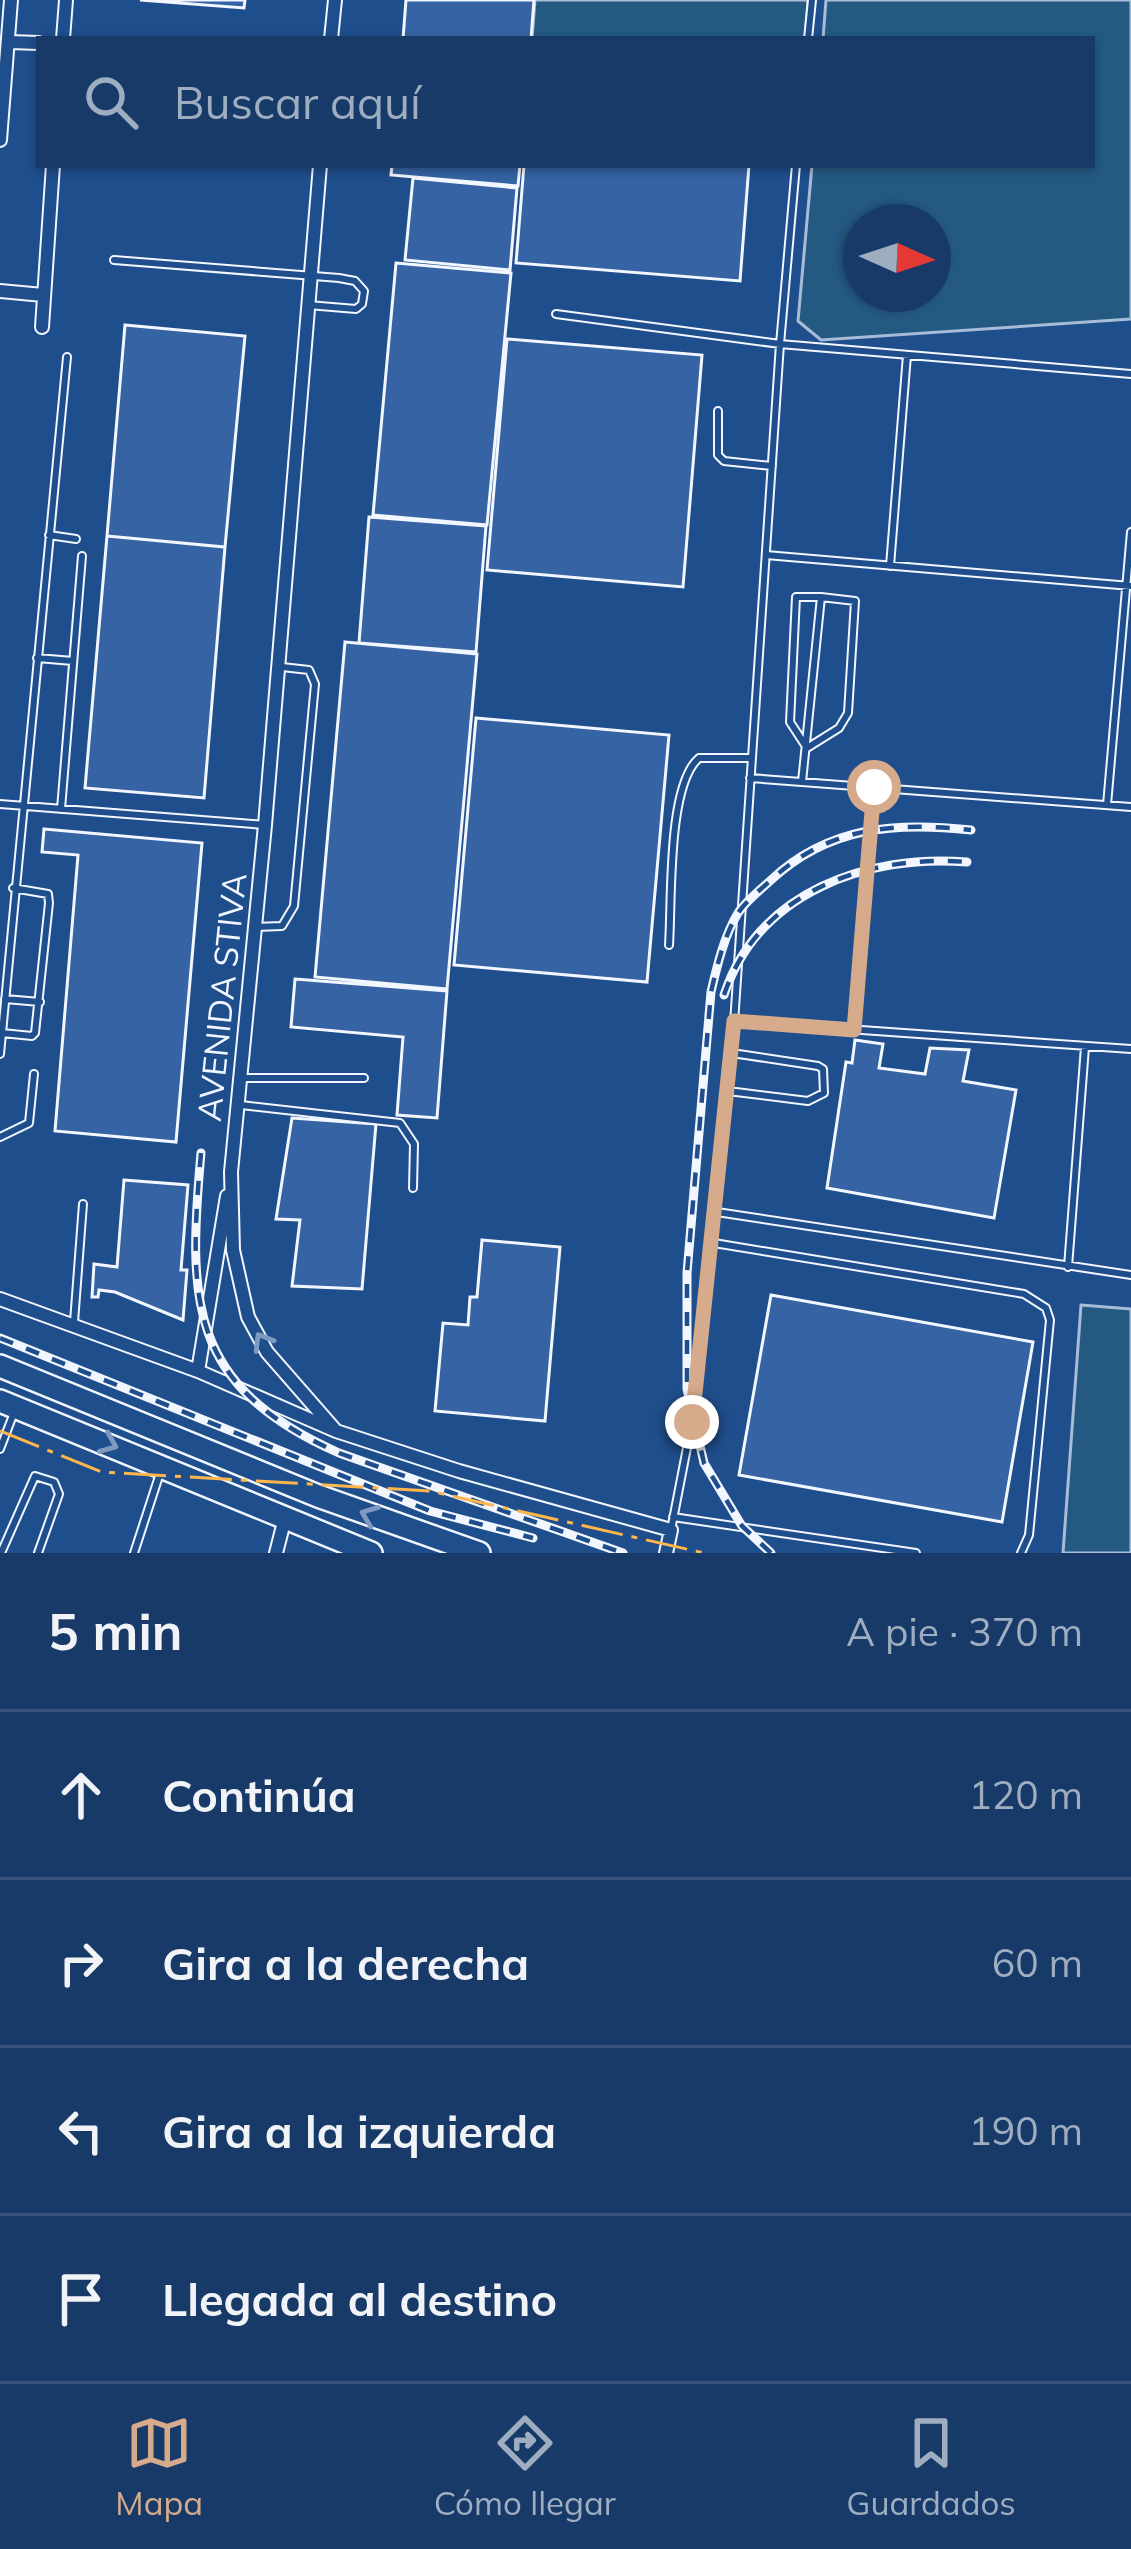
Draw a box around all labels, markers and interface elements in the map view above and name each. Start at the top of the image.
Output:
search box [36,36,1095,168]
icon: search [78,69,144,135]
text: Buscar aquí [174,74,421,130]
north arrow [843,204,951,312]
route start [847,760,901,814]
street label: AVENIDA STIVA [188,871,254,1123]
one-way arrow [254,1332,276,1354]
route end [665,1395,719,1449]
one-way arrow [97,1430,118,1454]
one-way arrow [360,1505,381,1529]
text: 5 min [48,1599,183,1663]
text: A pie · 370 m [846,1607,1083,1656]
icon: ahead [48,1762,114,1828]
text: Continúa [162,1767,356,1823]
text: 120 m [968,1770,1083,1819]
icon: right [48,1930,114,1996]
text: Gira a la derecha [162,1935,529,1991]
text: 60 m [992,1938,1083,1987]
icon: left [48,2098,114,2164]
text: Gira a la izquierda [162,2103,556,2159]
text: 190 m [968,2106,1083,2155]
icon: arrive [48,2266,114,2332]
text: Llegada al destino [162,2271,557,2327]
tab: Mapa [115,2410,203,2523]
tab: Cómo llegar [434,2410,616,2523]
tab: Guardados [846,2410,1016,2523]

